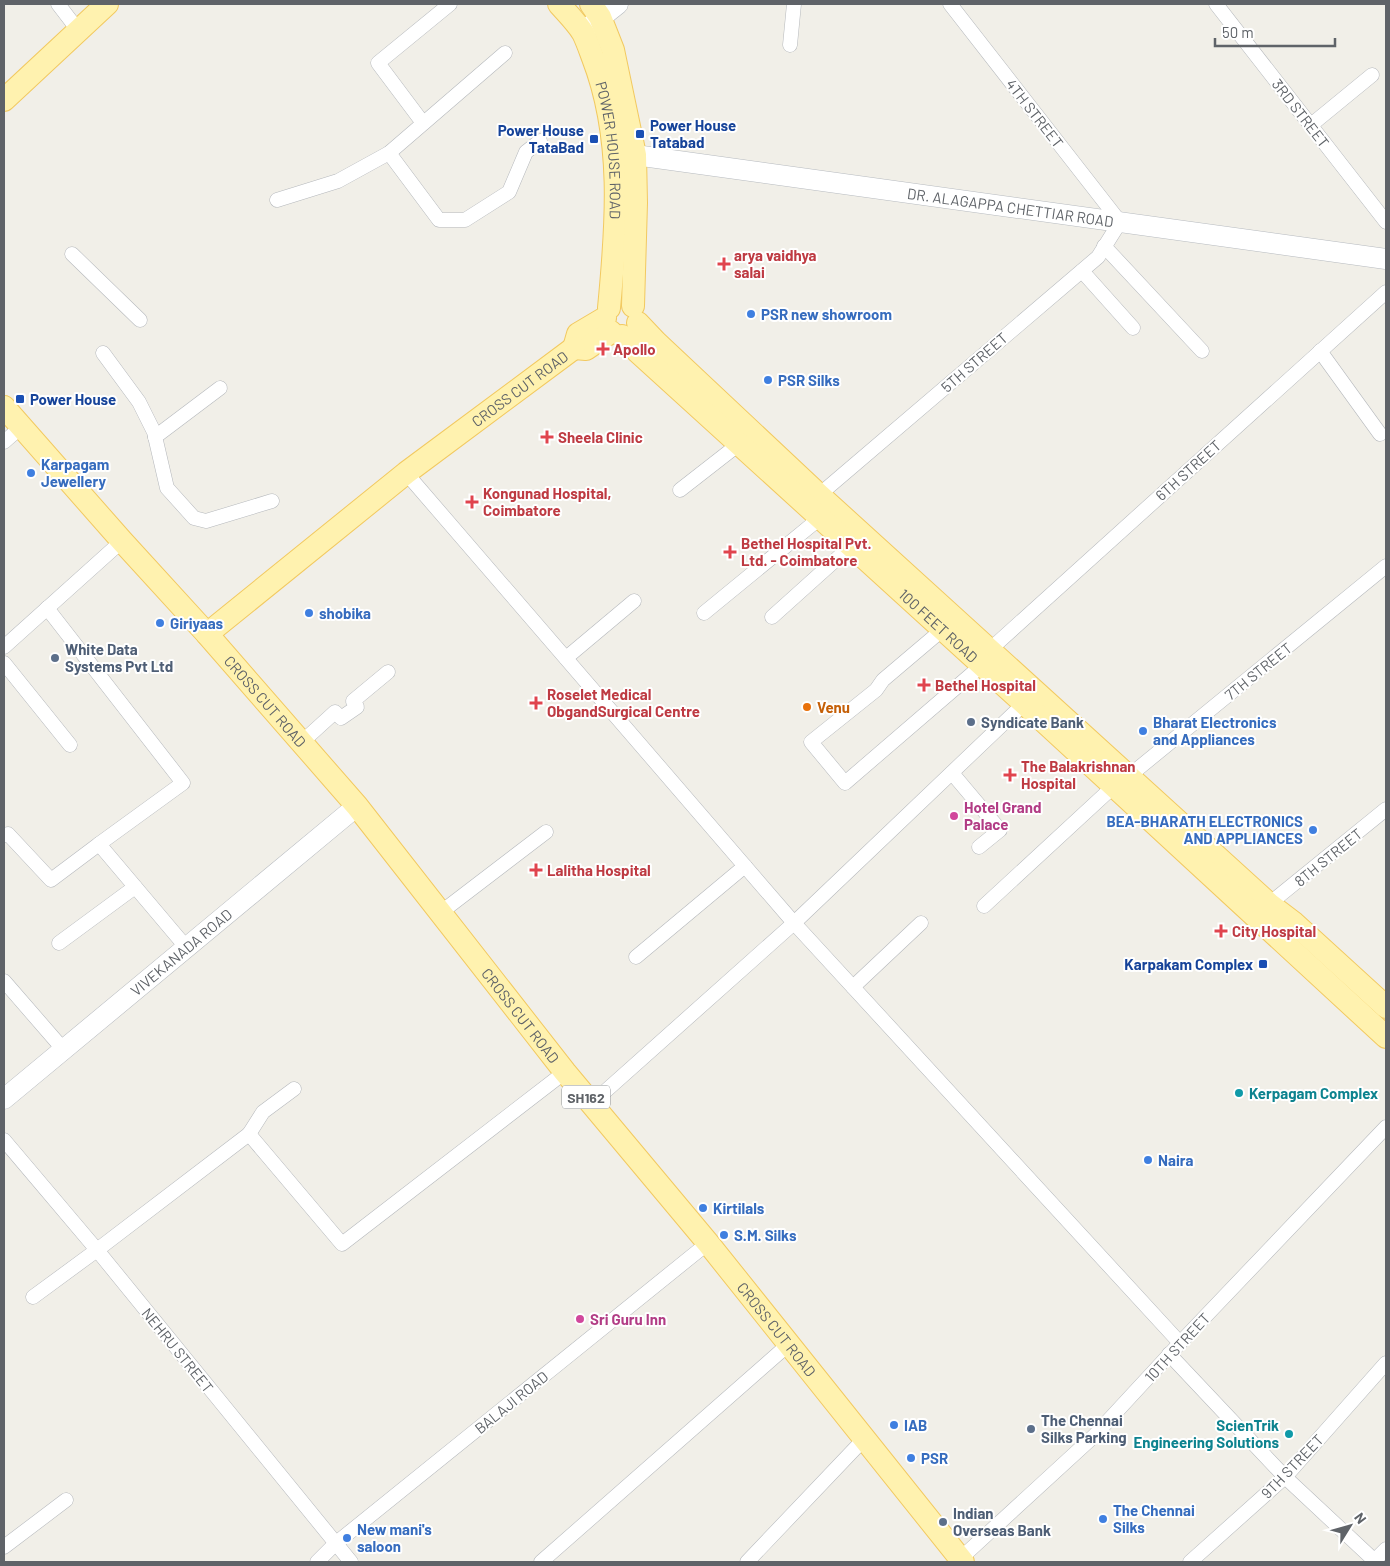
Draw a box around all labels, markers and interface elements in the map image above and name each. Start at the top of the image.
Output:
scale bar [1215,15,1335,47]
text: 50 m [1222,23,1254,41]
street label: 4TH STREET [1003,75,1067,151]
street label: 3RD STREET [1269,75,1333,151]
street label: POWER HOUSE ROAD [592,79,625,219]
place label: Power House Tatabad [650,116,736,151]
place label: Power House TataBad [498,121,584,156]
marker: Power House Tatabad [634,128,646,140]
marker: Power House TataBad [588,133,600,145]
street label: DR. ALAGAPPA CHETTIAR ROAD [906,184,1115,230]
place label: arya vaidhya salai [734,246,817,281]
marker: arya vaidhya salai [718,258,730,270]
place label: PSR new showroom [761,305,892,323]
marker: PSR new showroom [745,308,757,320]
street label: 5TH STREET [937,328,1011,396]
place label: Apollo [613,340,656,358]
marker: Apollo [597,343,609,355]
street label: CROSS CUT ROAD [468,347,571,430]
place label: PSR Silks [778,371,840,389]
marker: PSR Silks [762,374,774,386]
place label: Power House [30,390,116,408]
marker: Power House [14,393,26,405]
place label: Sheela Clinic [558,428,643,446]
marker: Sheela Clinic [540,430,554,444]
street label: 6TH STREET [1152,436,1224,504]
place label: Karpagam Jewellery [41,455,109,490]
marker: Karpagam Jewellery [25,467,37,479]
place label: Kongunad Hospital, Coimbatore [483,484,611,519]
marker: Kongunad Hospital, Coimbatore [465,495,479,509]
place label: Bethel Hospital Pvt. Ltd. - Coimbatore [741,534,871,569]
marker: Bethel Hospital Pvt. Ltd. - Coimbatore [723,545,737,559]
street label: 100 FEET ROAD [895,585,982,666]
place label: shobika [319,604,371,622]
marker: shobika [303,607,315,619]
place label: Giriyaas [170,614,224,632]
marker: Giriyaas [154,617,166,629]
street label: 7TH STREET [1221,638,1295,704]
place label: White Data Systems Pvt Ltd [65,640,173,675]
marker: White Data Systems Pvt Ltd [49,652,61,664]
street label: CROSS CUT ROAD [221,652,310,751]
place label: Bethel Hospital [935,676,1036,694]
marker: Bethel Hospital [917,678,931,692]
place label: Roselet Medical ObgandSurgical Centre [547,685,700,720]
marker: Roselet Medical ObgandSurgical Centre [529,696,543,710]
place label: Venu [817,698,850,716]
marker: Venu [801,701,813,713]
place label: Syndicate Bank [981,713,1084,731]
place label: Bharat Electronics and Appliances [1153,713,1277,748]
marker: Syndicate Bank [965,716,977,728]
marker: Bharat Electronics and Appliances [1137,725,1149,737]
place label: The Balakrishnan Hospital [1021,757,1136,792]
marker: The Balakrishnan Hospital [1003,768,1017,782]
place label: Hotel Grand Palace [964,798,1041,833]
marker: Hotel Grand Palace [948,810,960,822]
place label: BEA-BHARATH ELECTRONICS AND APPLIANCES [1106,812,1303,847]
street label: 8TH STREET [1290,824,1366,890]
marker: BEA-BHARATH ELECTRONICS AND APPLIANCES [1307,824,1319,836]
place label: Lalitha Hospital [547,861,651,879]
marker: Lalitha Hospital [529,863,543,877]
street label: VIVEKANADA ROAD [127,905,235,999]
place label: City Hospital [1232,922,1316,940]
marker: City Hospital [1214,924,1228,938]
place label: Karpakam Complex [1124,955,1253,973]
marker: Karpakam Complex [1257,958,1269,970]
street label: CROSS CUT ROAD [478,964,563,1066]
place label: Kerpagam Complex [1249,1084,1378,1102]
road number: SH162 [562,1086,610,1108]
marker: Kerpagam Complex [1233,1087,1245,1099]
place label: Naira [1158,1151,1193,1169]
marker: Naira [1142,1154,1154,1166]
place label: Kirtilals [713,1199,765,1217]
marker: Kirtilals [697,1202,709,1214]
place label: S.M. Silks [734,1226,797,1244]
marker: S.M. Silks [718,1229,730,1241]
street label: CROSS CUT ROAD [734,1278,820,1380]
street label: NEHRU STREET [138,1304,218,1396]
street label: 10TH STREET [1140,1309,1214,1385]
place label: Sri Guru Inn [590,1310,666,1328]
marker: Sri Guru Inn [574,1313,586,1325]
street label: BALAJI ROAD [471,1367,551,1437]
place label: The Chennai Silks Parking [1041,1411,1127,1446]
place label: IAB [904,1416,927,1434]
place label: ScienTrik Engineering Solutions [1133,1416,1279,1451]
marker: IAB [888,1419,900,1431]
marker: The Chennai Silks Parking [1025,1423,1037,1435]
marker: ScienTrik Engineering Solutions [1283,1428,1295,1440]
street label: 9TH STREET [1257,1430,1327,1502]
place label: PSR [921,1449,948,1467]
marker: PSR [905,1452,917,1464]
place label: The Chennai Silks [1113,1501,1195,1536]
north arrow [1325,1501,1375,1551]
place label: Indian Overseas Bank [953,1504,1051,1539]
text: N [1351,1509,1370,1527]
marker: The Chennai Silks [1097,1513,1109,1525]
marker: Indian Overseas Bank [937,1516,949,1528]
place label: New mani's saloon [357,1520,432,1555]
marker: New mani's saloon [341,1532,353,1544]

